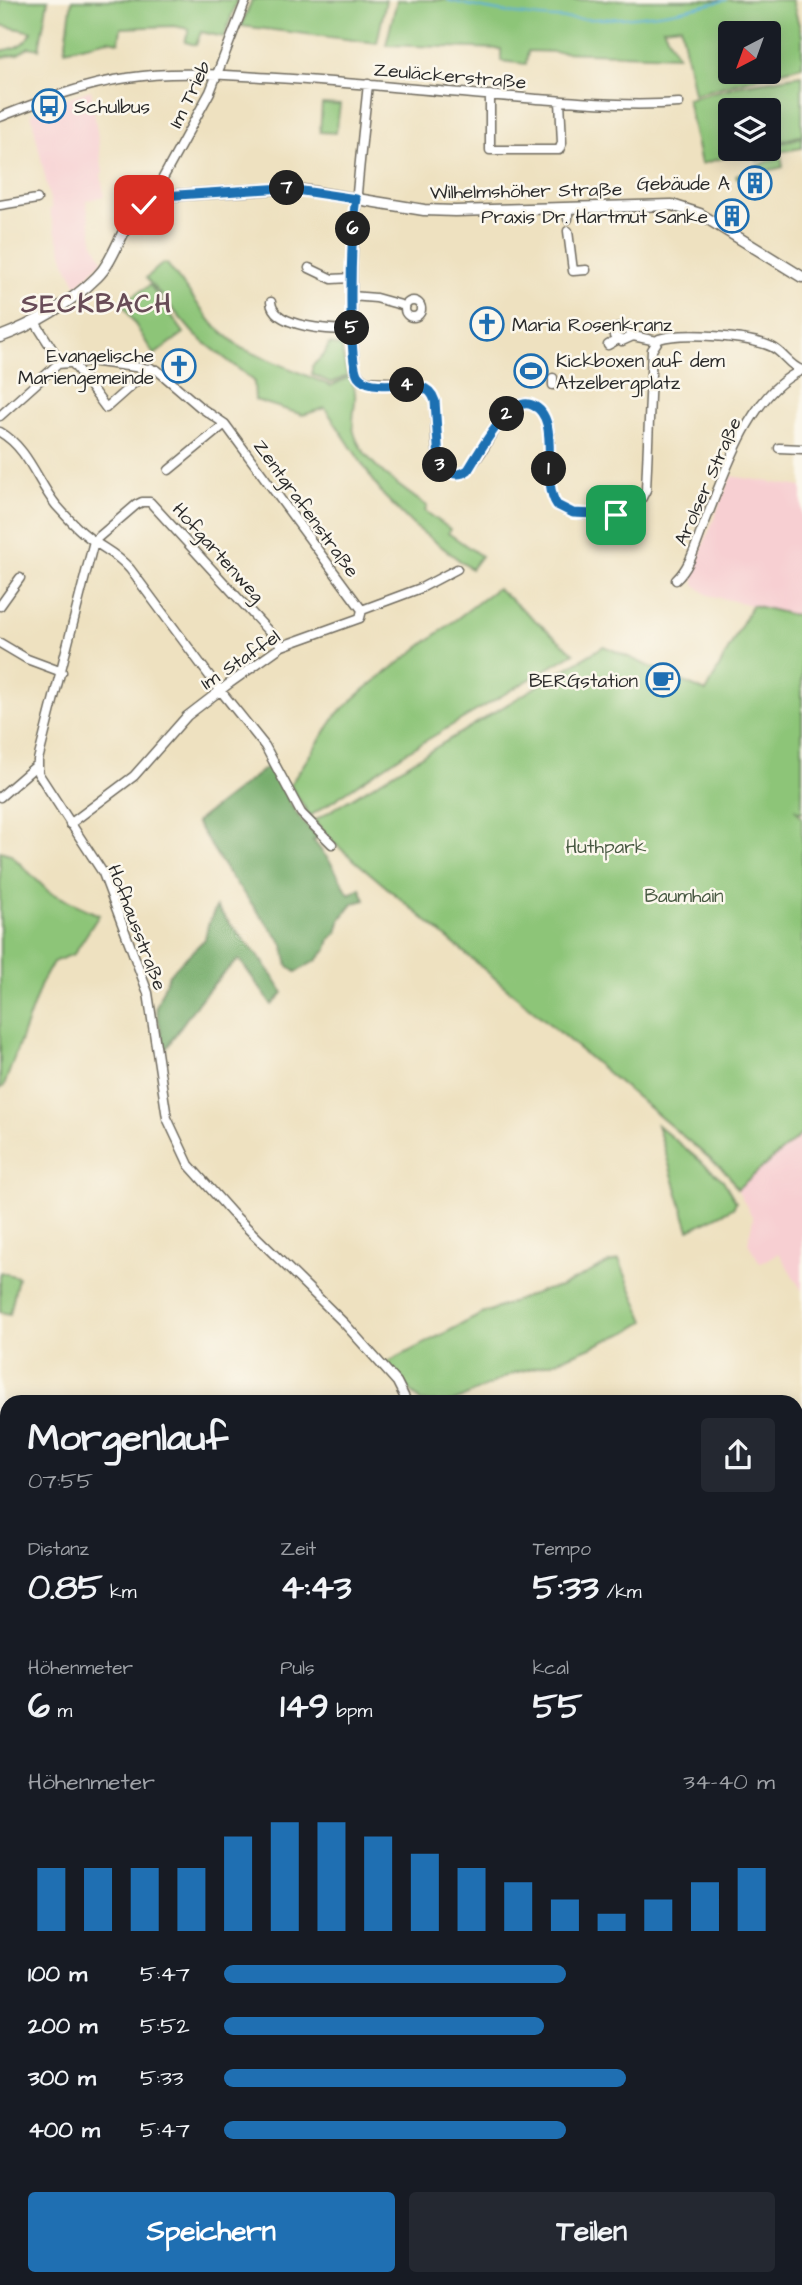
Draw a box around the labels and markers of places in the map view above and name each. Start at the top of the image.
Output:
bus stop icon: Schulbus [30,87,68,125]
place label: Schulbus [74,94,150,121]
building icon: Gebäude A [736,164,774,202]
pin: 7 [270,170,304,206]
place label: Gebäude A [637,171,730,198]
pin [114,175,174,235]
building icon: Praxis Dr. Hartmut Sanke [713,197,751,235]
place label: Praxis Dr. Hartmut Sanke [481,204,708,231]
pin: 6 [336,212,370,246]
church icon: Maria Rosenkranz [468,305,506,343]
pin: 5 [334,310,370,346]
place label: Maria Rosenkranz [512,312,673,339]
place label: Evangelische Mariengemeinde [18,343,154,393]
church icon: Evangelische Mariengemeinde [160,347,198,385]
place label: Kickboxen auf dem Atzelbergplatz [556,348,725,398]
sports icon: Kickboxen auf dem Atzelbergplatz [512,352,550,390]
pin: 4 [390,368,424,402]
pin: 2 [490,396,524,432]
pin: 3 [422,448,458,482]
pin: 1 [532,452,566,486]
pin [586,485,646,545]
cafe icon: BERGstation [644,661,682,699]
place label: BERGstation [529,668,638,695]

